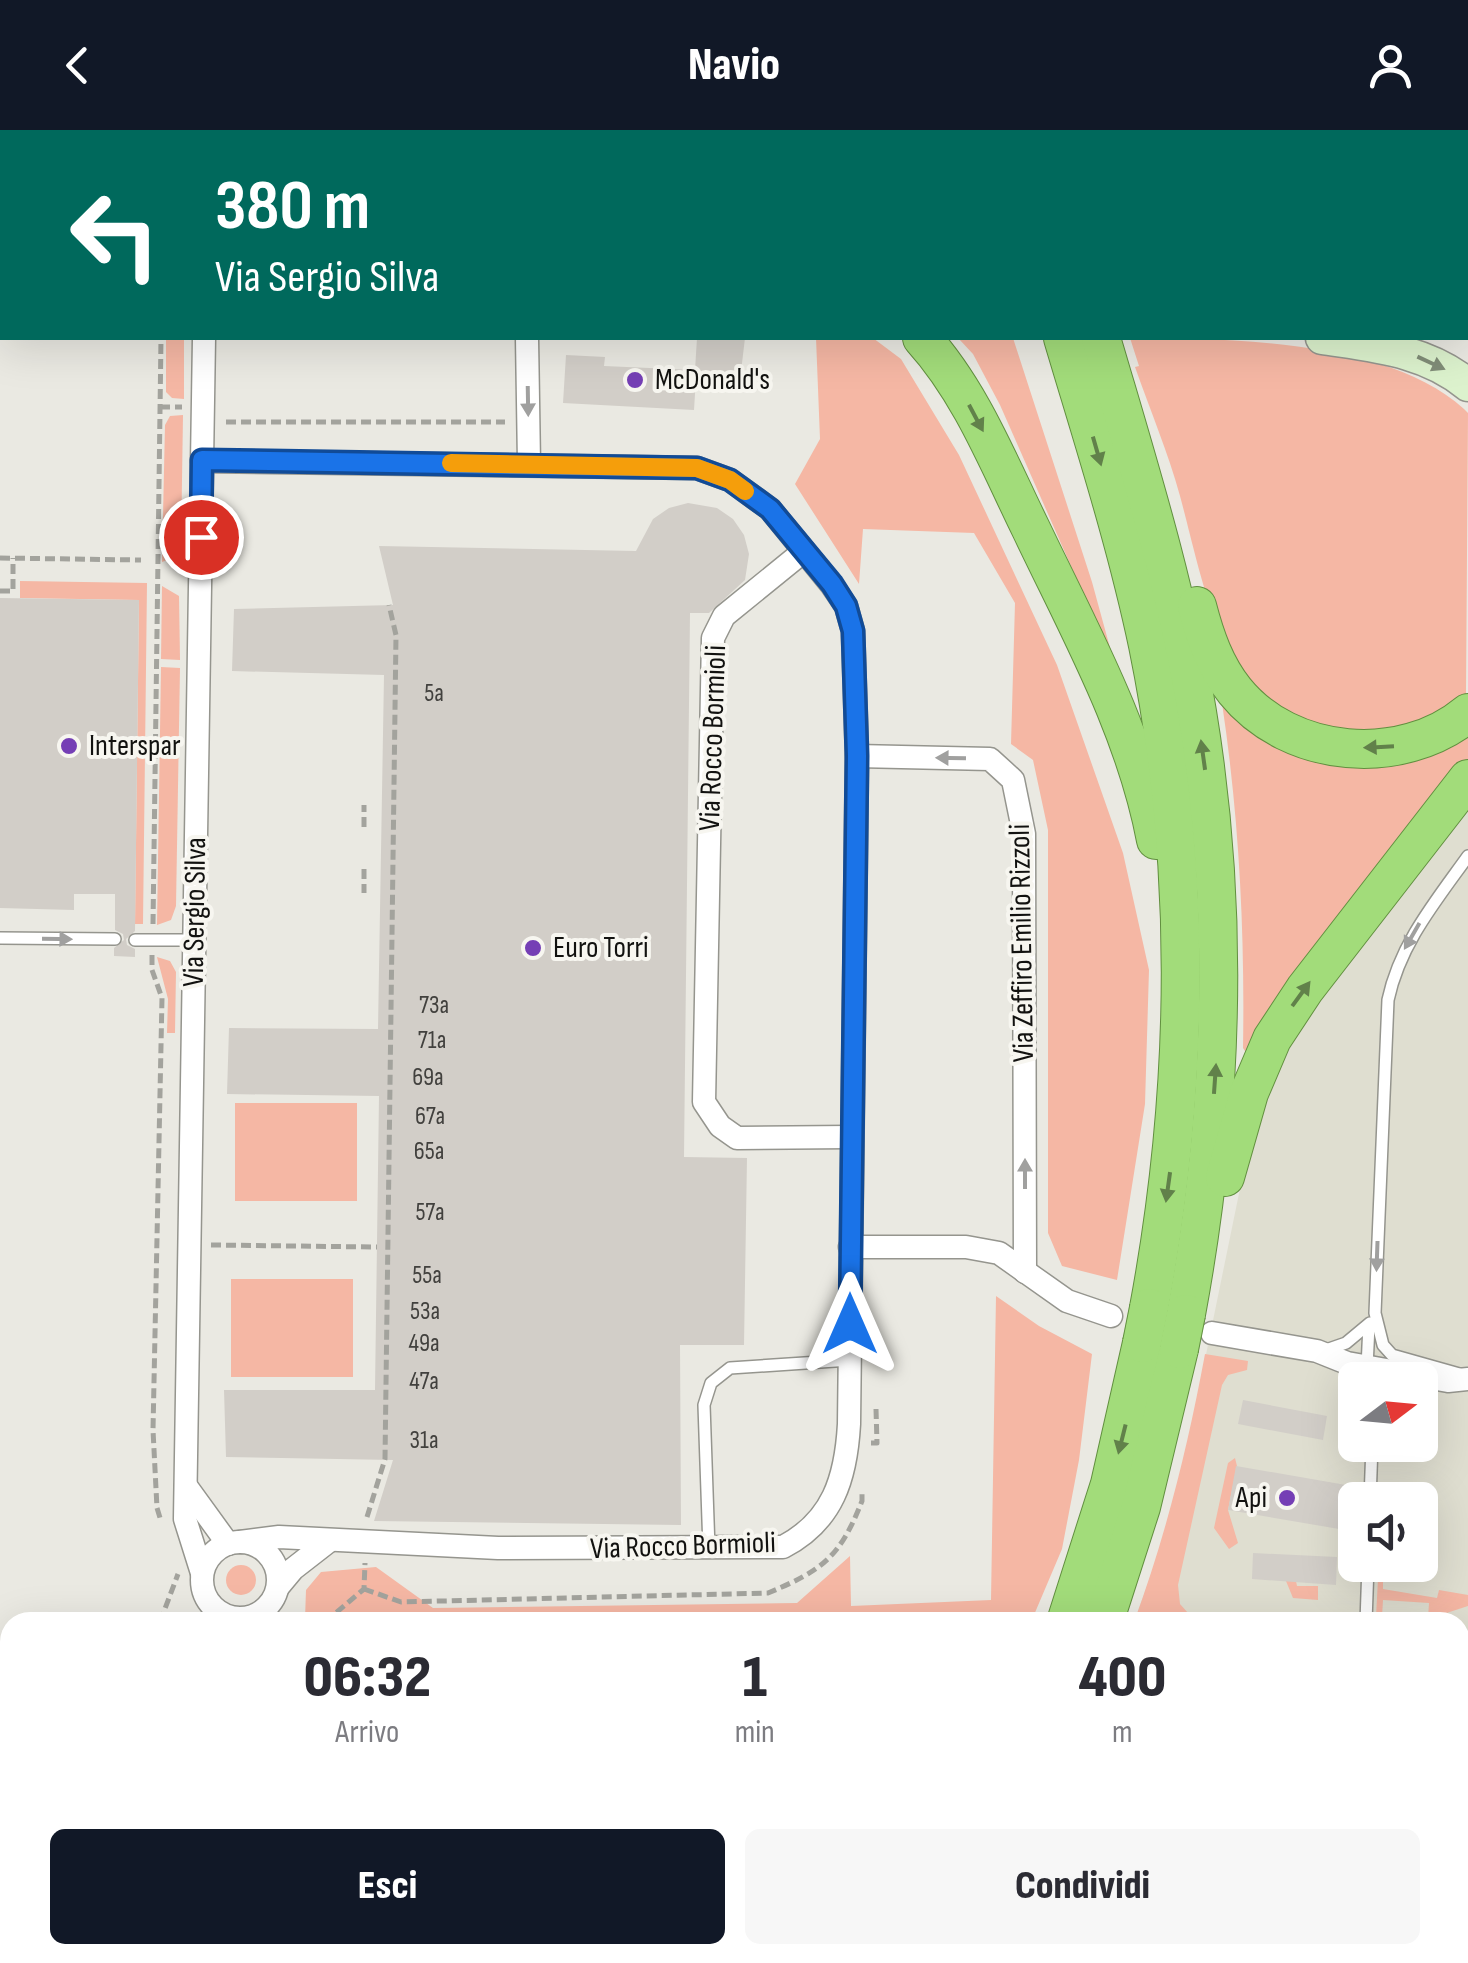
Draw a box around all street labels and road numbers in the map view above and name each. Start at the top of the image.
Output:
street label: Via Rocco Bormioli [692,645,734,831]
street label: Via Zeffiro Emilio Rizzoli [1002,823,1042,1063]
street label: Via Sergio Silva [176,837,214,987]
street label: Via Rocco Bormioli [590,1525,776,1567]

